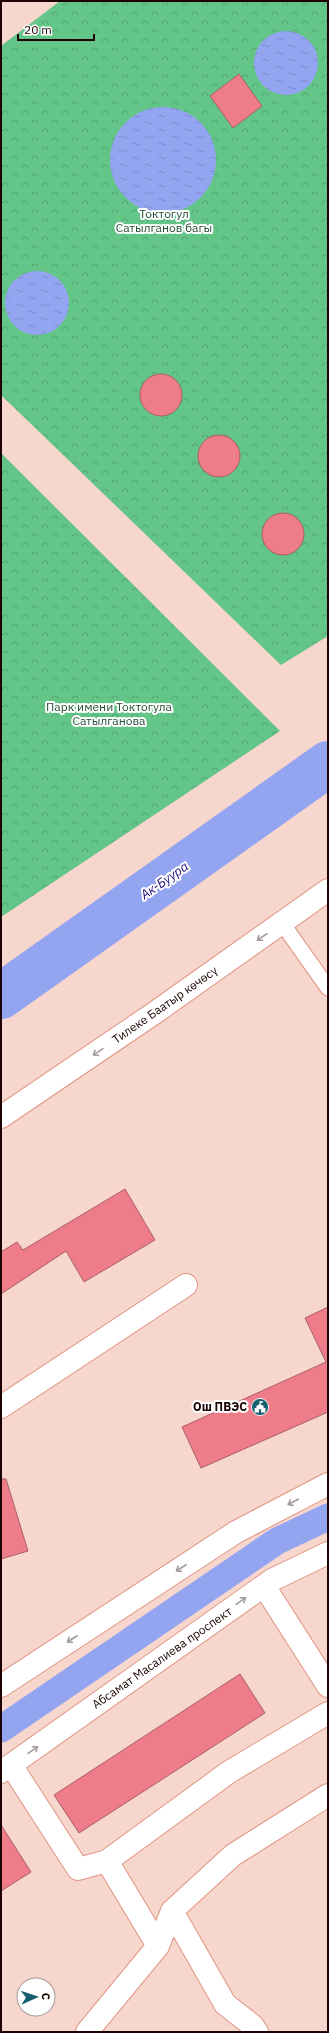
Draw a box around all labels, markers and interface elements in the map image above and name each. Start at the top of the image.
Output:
scale bar [18,16,94,42]
text: 20 m [24,22,52,37]
park label: Токтогул Сатылганов багы [116,206,212,235]
park label: Парк имени Токтогула Сатылганова [46,699,173,728]
water label: Ак-Буура [136,858,192,904]
one-way arrow [257,933,268,941]
street label: Тилеке Баатыр көчөсү [109,963,220,1047]
one-way arrow [93,1048,104,1056]
public building icon: Ош ПВЭС [250,1397,270,1417]
place label: Ош ПВЭС [193,1399,247,1414]
one-way arrow [288,1499,300,1506]
one-way arrow [175,1564,187,1572]
one-way arrow [236,1597,247,1606]
street label: Абсамат Масалиева проспект [89,1603,235,1712]
one-way arrow [67,1635,78,1643]
one-way arrow [27,1746,38,1754]
north arrow [16,1977,56,2017]
text: С [39,1993,53,2000]

